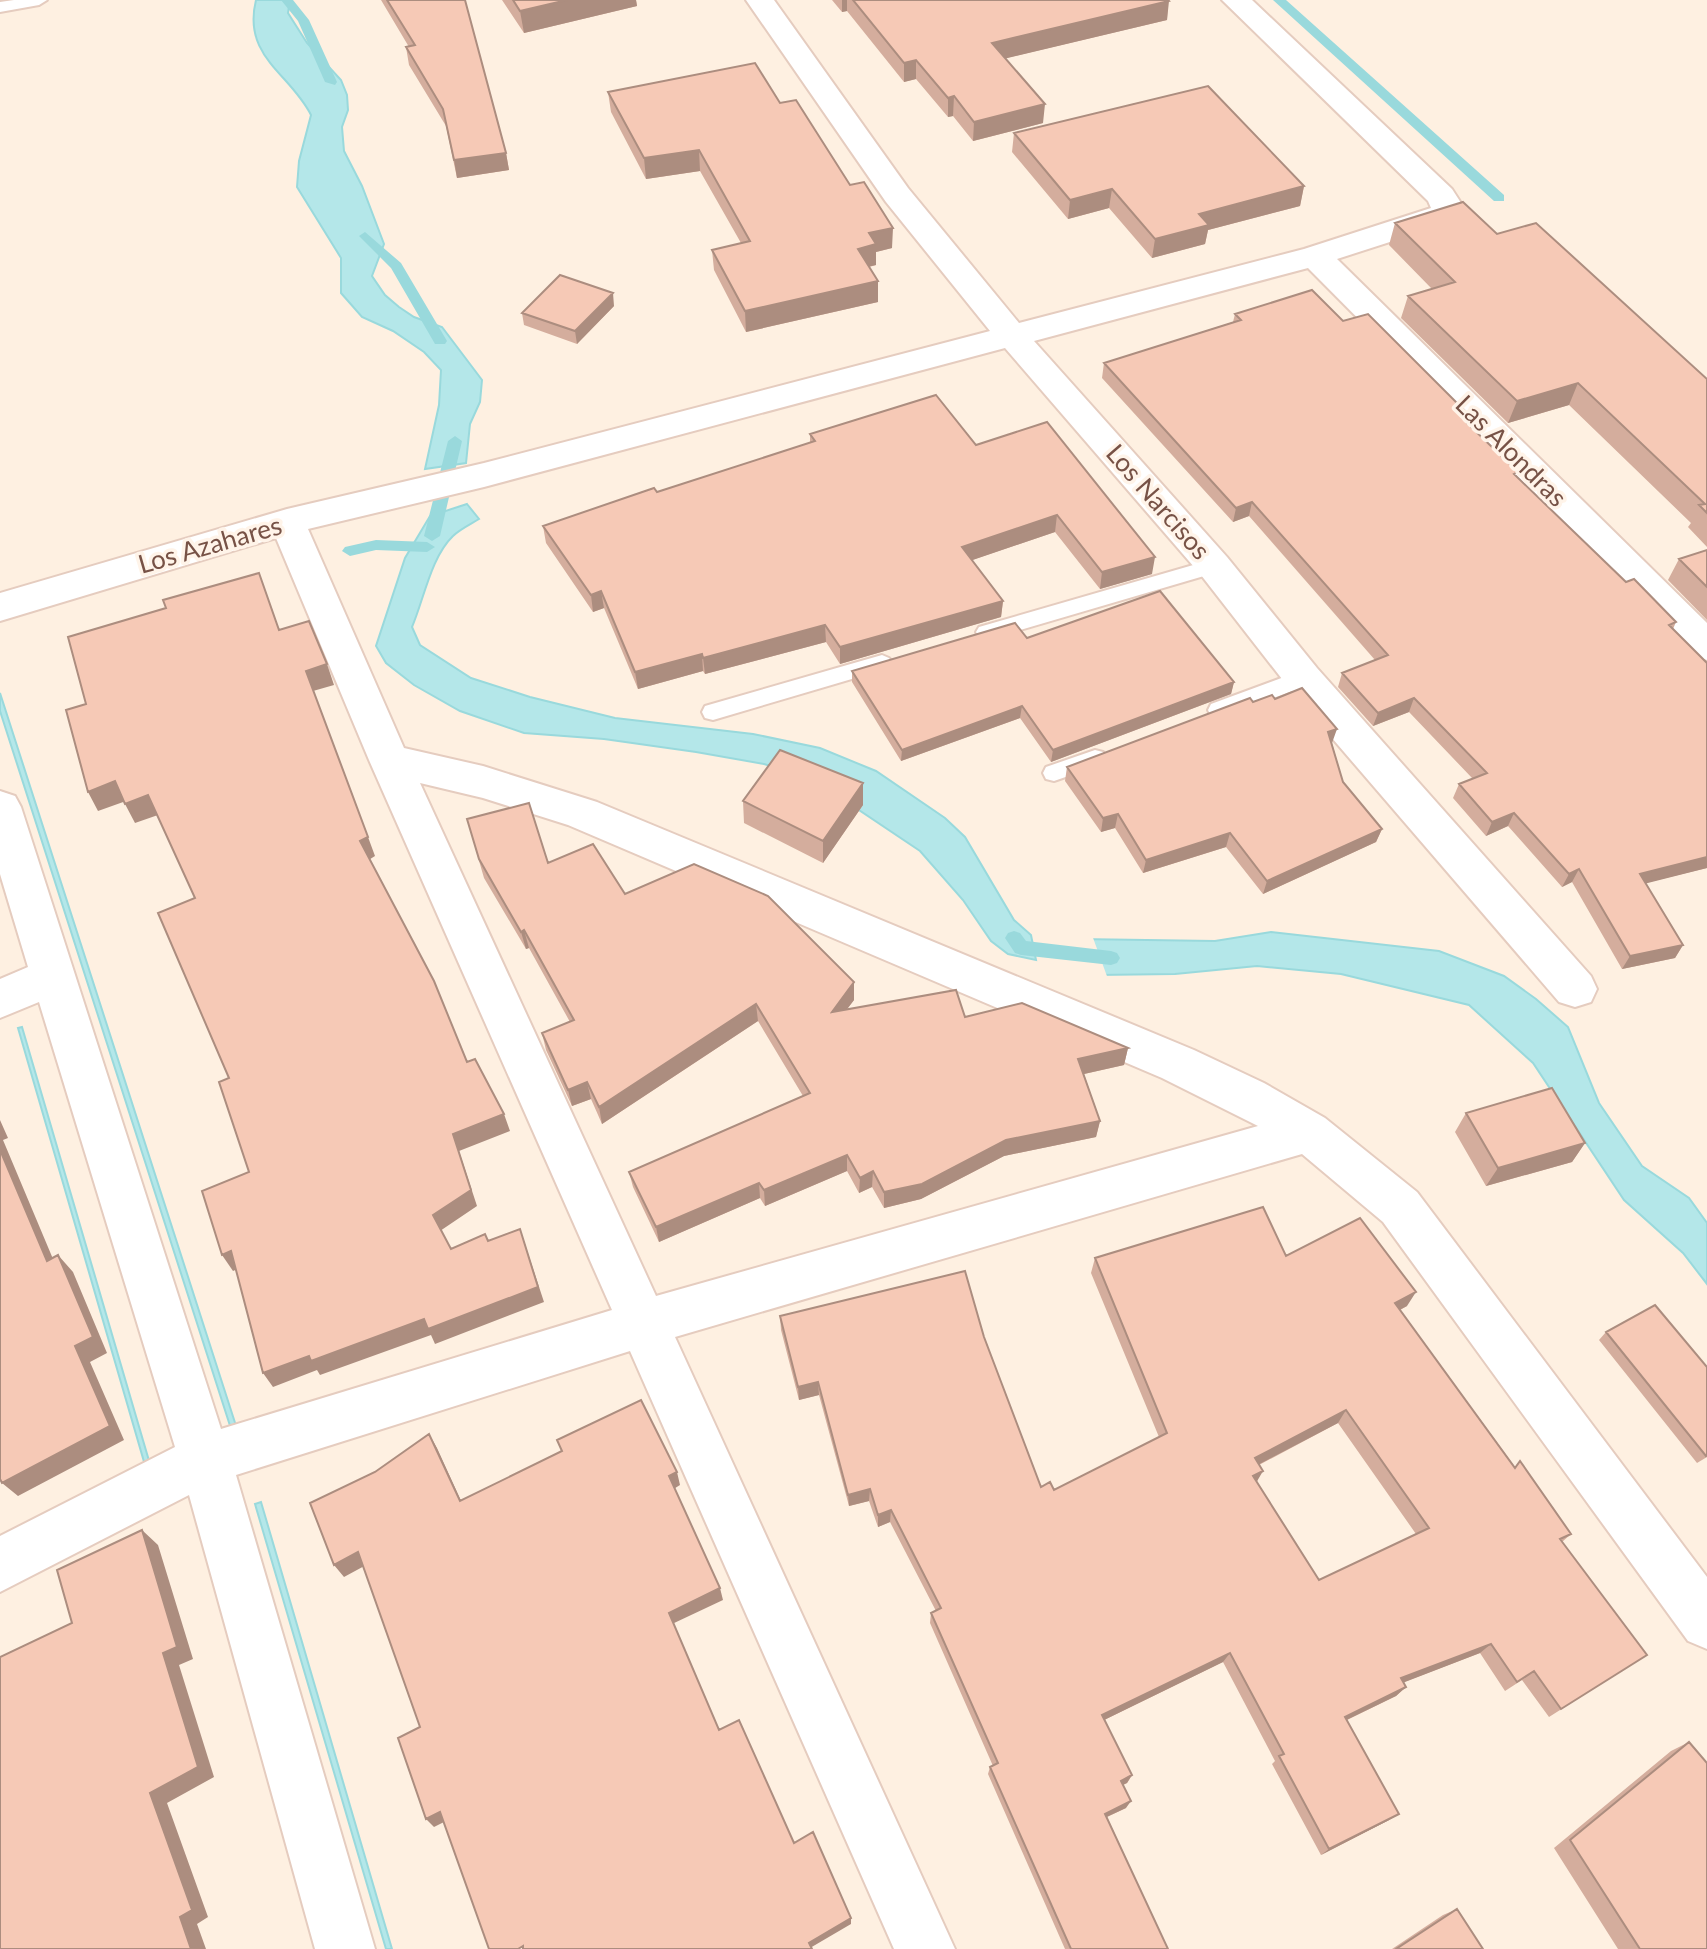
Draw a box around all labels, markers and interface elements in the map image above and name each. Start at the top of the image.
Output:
street label: Las Alondras [1449,388,1574,513]
street label: Los Narcisos [1100,437,1218,566]
street label: Los Azahares [134,508,285,580]

